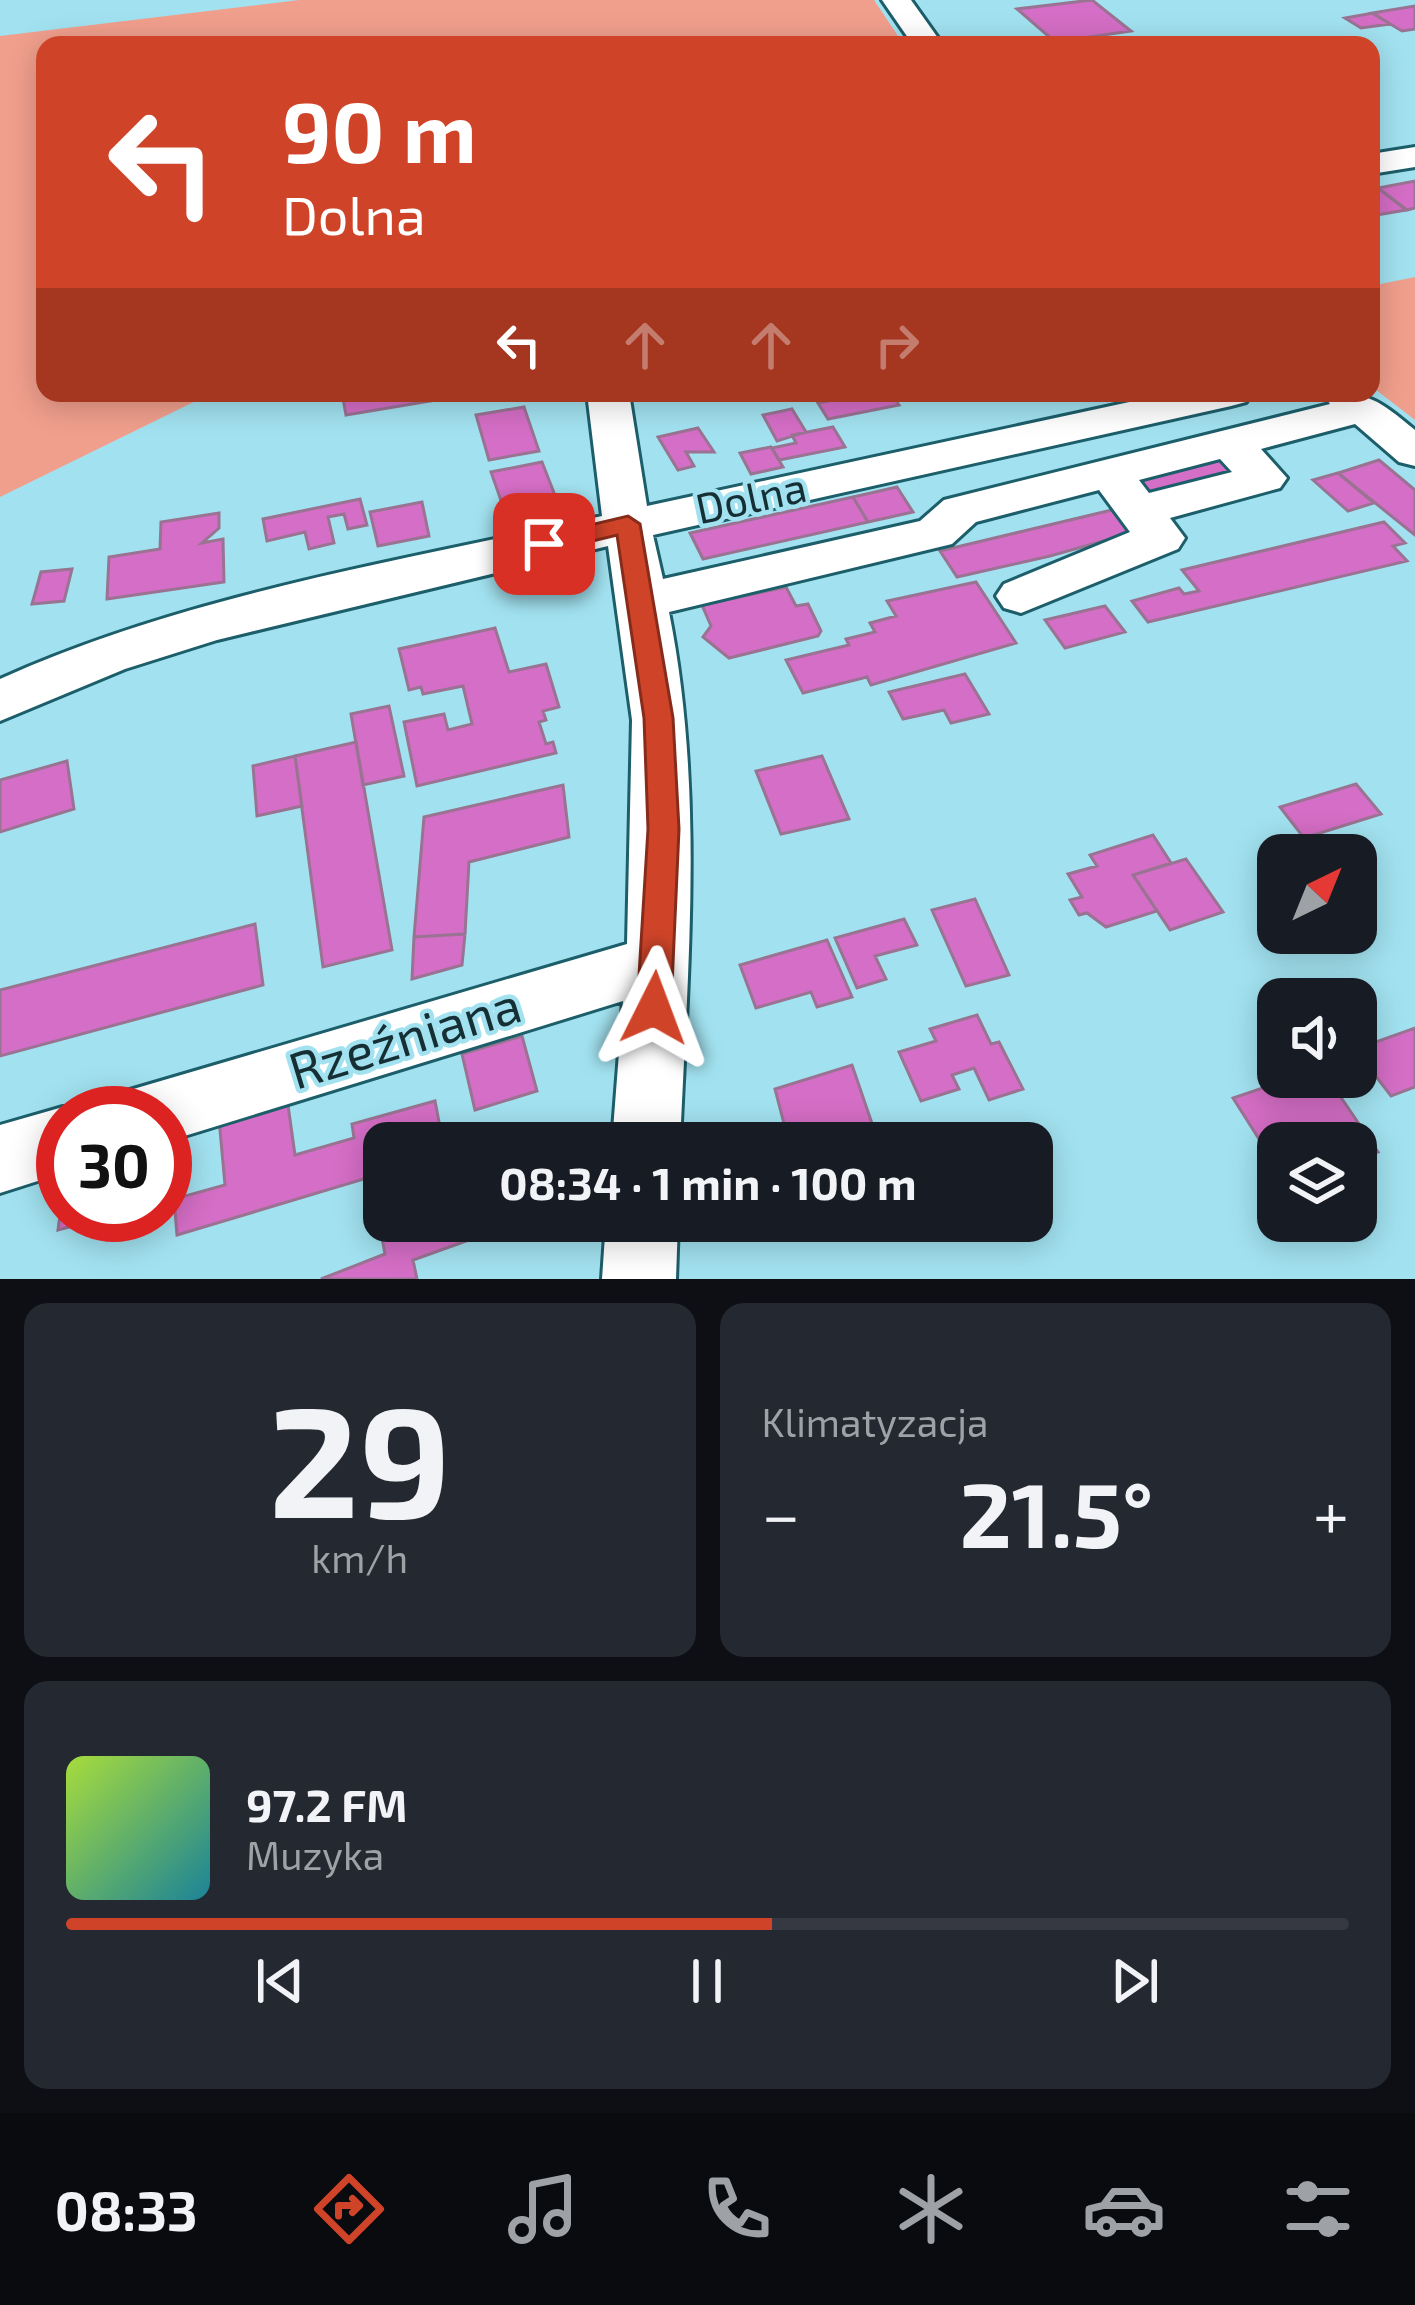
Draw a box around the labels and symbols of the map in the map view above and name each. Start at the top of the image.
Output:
street label: Dolna [691,460,810,532]
pin [493,493,595,595]
north arrow [1257,834,1377,954]
position arrow [591,945,717,1071]
street label: Rzeźniana [281,972,527,1100]
speed limit sign: 30 [36,1086,192,1242]

